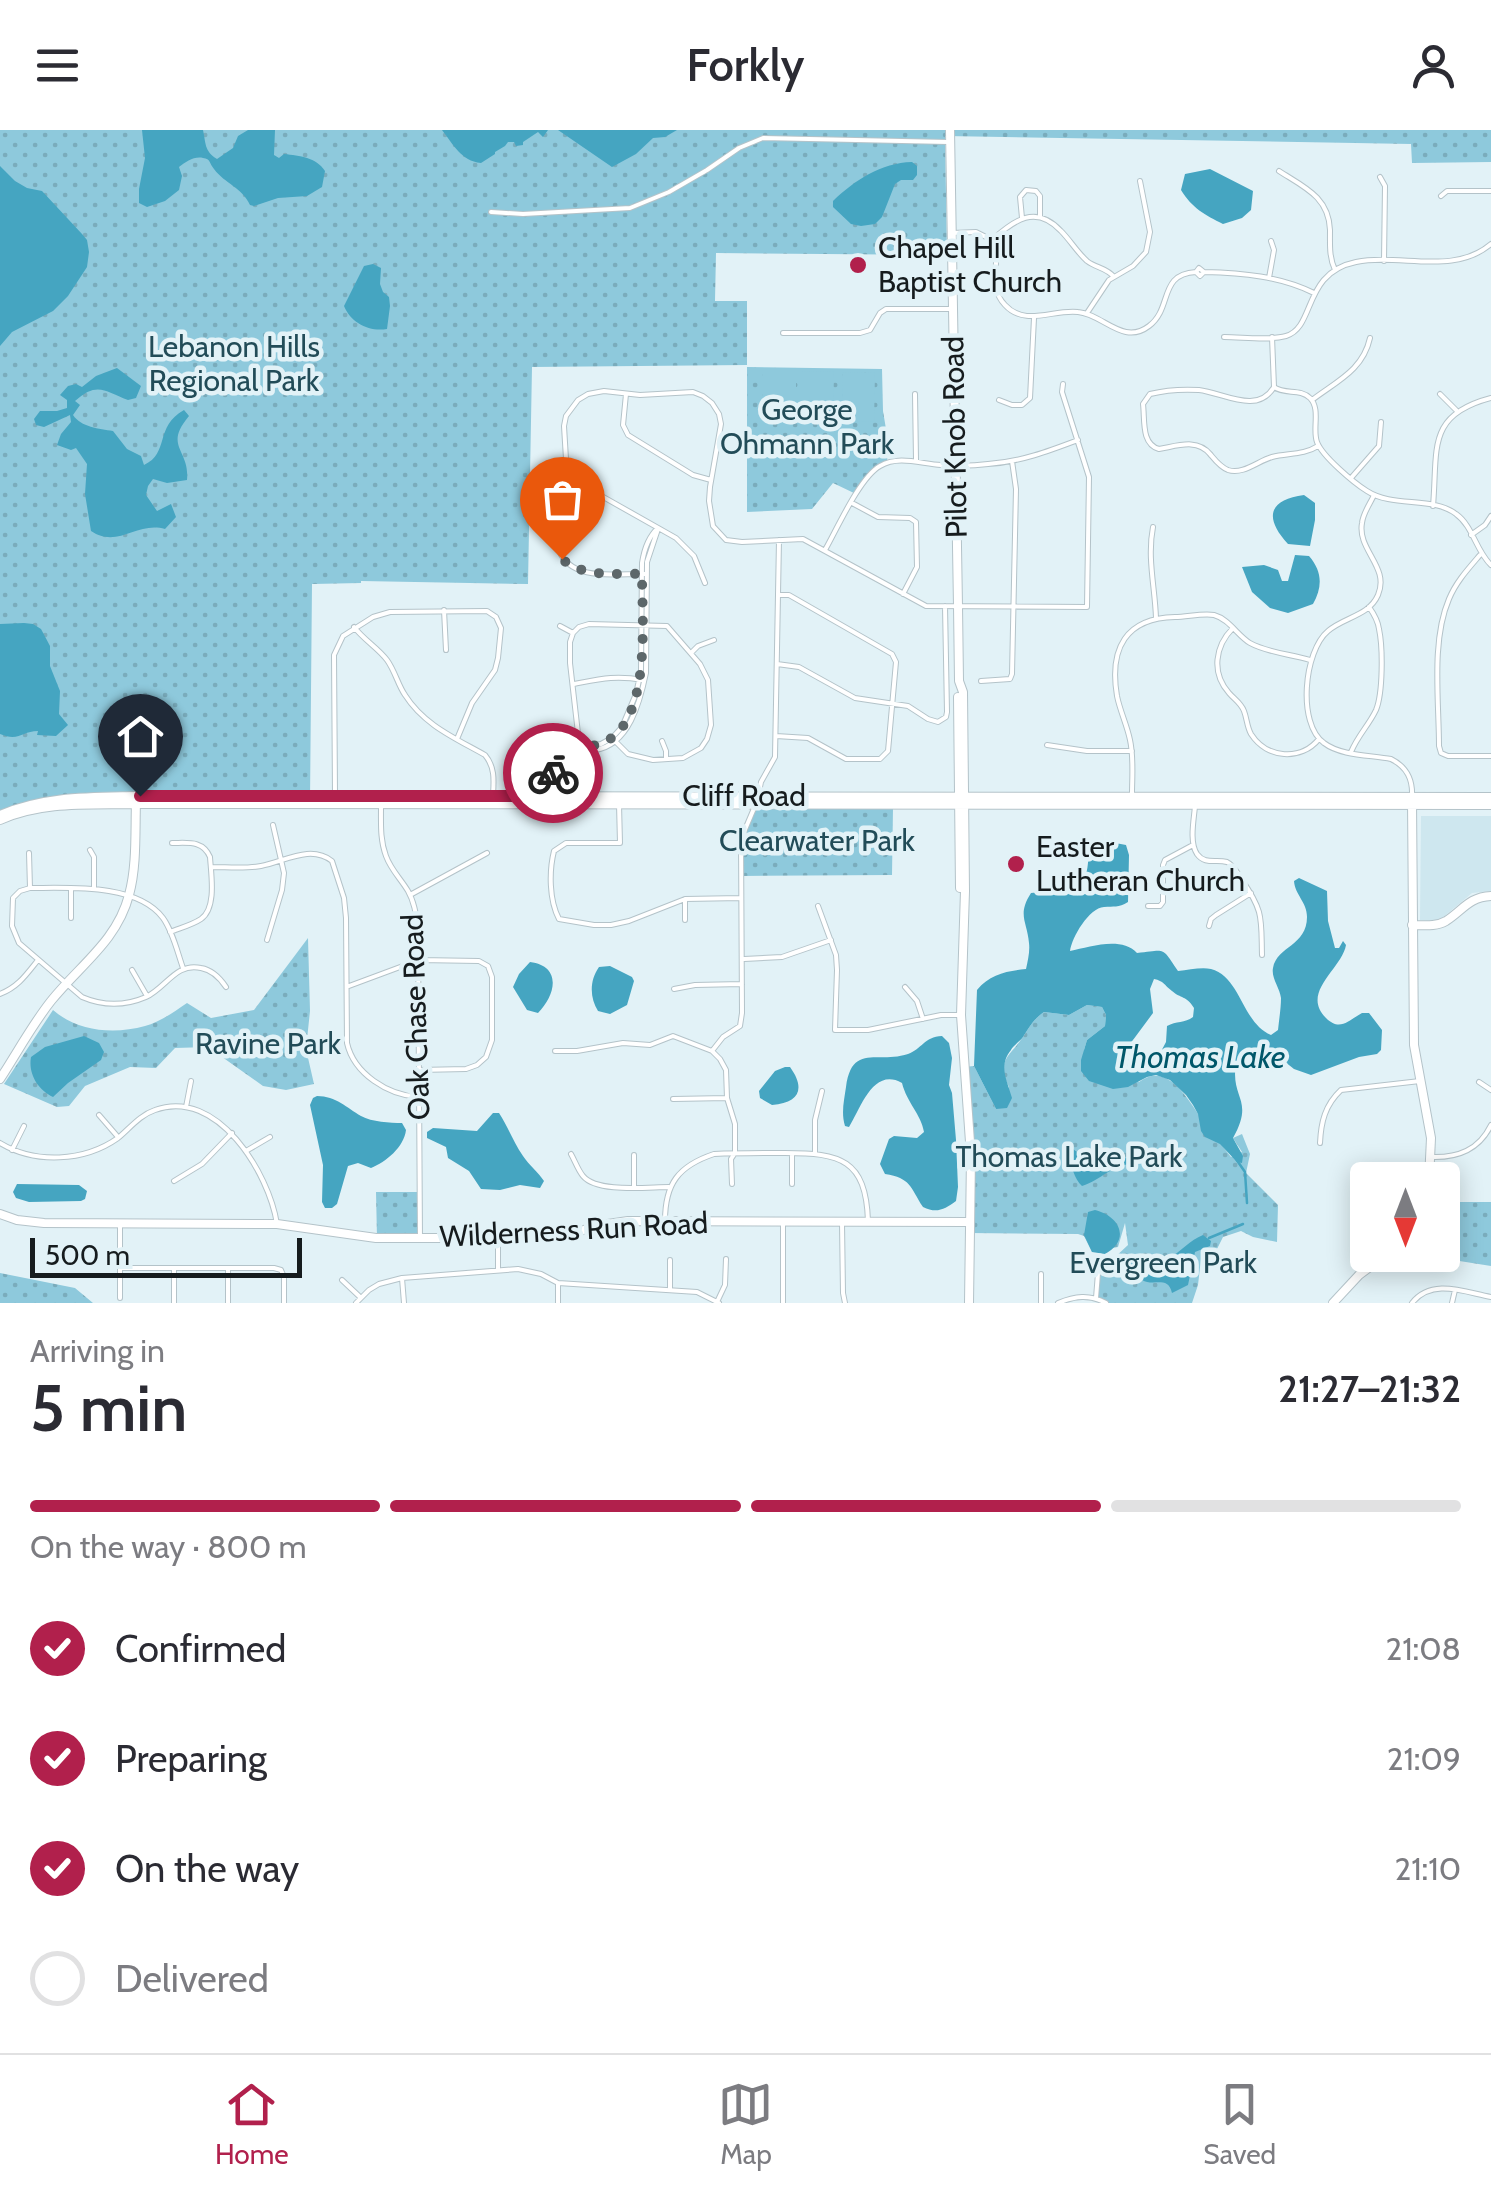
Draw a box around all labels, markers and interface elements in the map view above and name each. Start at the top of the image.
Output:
icon: menu [30,38,85,93]
text: Forkly [687,38,804,92]
icon: person [1406,38,1461,93]
place label: Chapel Hill Baptist Church [878,229,1062,300]
marker: Chapel Hill Baptist Church [847,254,869,276]
park label: Lebanon Hills Regional Park [148,328,320,399]
street label: Pilot Knob Road [934,336,975,538]
park label: George Ohmann Park [720,391,895,462]
pin [520,457,605,560]
icon: bag [535,472,590,527]
pin [98,694,183,797]
icon: home [113,709,168,764]
courier [503,723,603,823]
icon: bike [526,746,581,801]
street label: Cliff Road [682,777,806,814]
park label: Clearwater Park [719,822,916,859]
place label: Easter Lutheran Church [1036,828,1245,899]
marker: Easter Lutheran Church [1005,853,1027,875]
street label: Oak Chase Road [393,913,438,1121]
park label: Ravine Park [195,1025,341,1062]
water label: Thomas Lake [1114,1037,1286,1076]
park label: Thomas Lake Park [956,1138,1183,1175]
north arrow [1350,1162,1460,1272]
map controls [1350,1162,1460,1272]
street label: Wilderness Run Road [439,1204,709,1255]
scale bar [30,1233,302,1278]
text: 500 m [45,1238,130,1272]
park label: Evergreen Park [1069,1244,1257,1281]
text: Arriving in [30,1331,165,1370]
text: 21:27–21:32 [1278,1365,1461,1412]
text: 5 min [30,1368,187,1447]
text: On the way · 800 m [30,1527,307,1566]
icon: check [30,1621,85,1676]
text: Confirmed [115,1625,286,1672]
text: 21:08 [1385,1629,1461,1668]
icon: check [30,1731,85,1786]
text: Preparing [115,1735,267,1782]
text: 21:09 [1387,1739,1461,1778]
icon: check [30,1841,85,1896]
text: On the way [115,1845,299,1892]
text: 21:10 [1394,1849,1461,1888]
text: Delivered [115,1955,269,2002]
tab: Home [215,2077,289,2171]
tab: Map [718,2077,773,2171]
tab: Saved [1203,2077,1276,2171]

